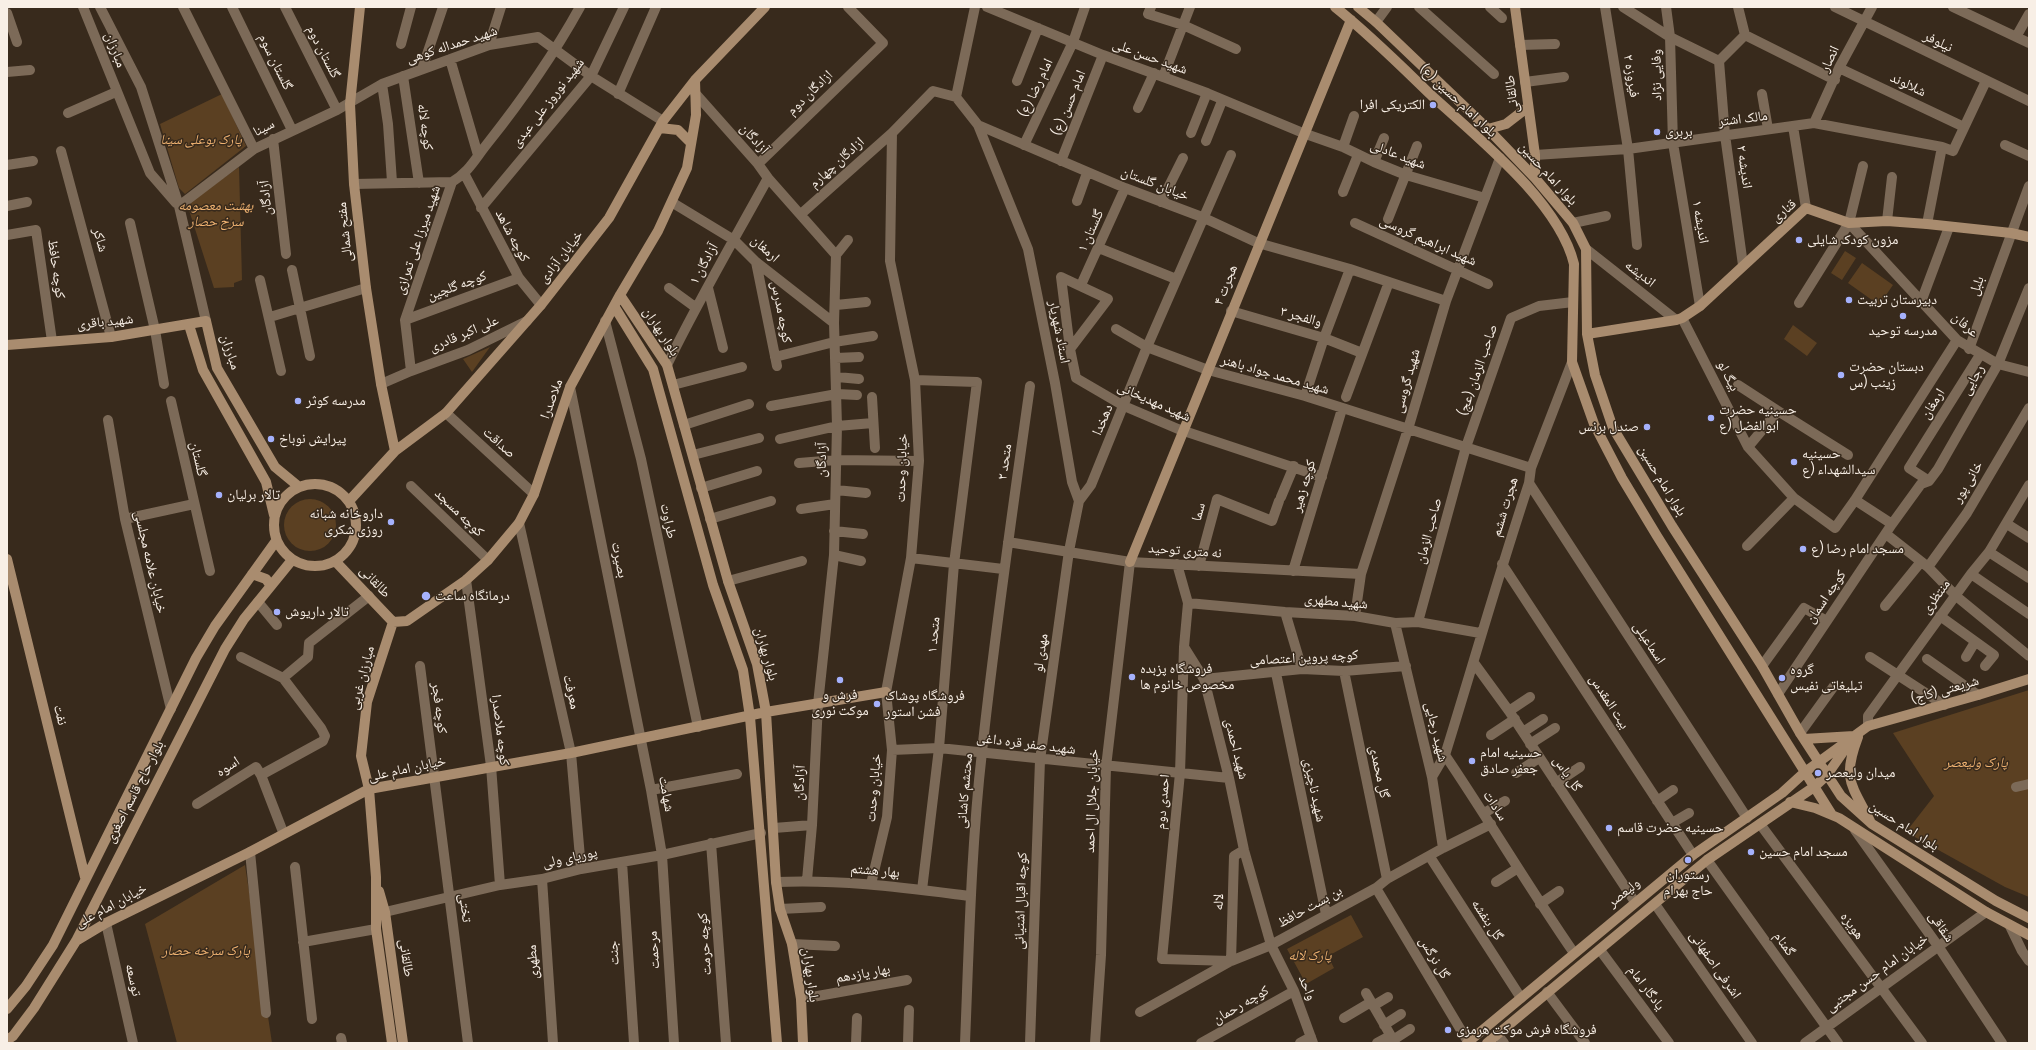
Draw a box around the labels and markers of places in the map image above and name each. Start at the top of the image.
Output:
place label: الکتریکی افرا [1360,97,1425,113]
marker: الکتریکی افرا [1428,100,1438,110]
place label: بربری [1665,124,1693,140]
marker: بربری [1652,127,1662,137]
place label: مزون کودک شایلی [1807,232,1898,248]
marker: مزون کودک شایلی [1794,235,1804,245]
place label: دبیرستان تربیت [1857,292,1937,308]
marker: دبیرستان تربیت [1844,295,1854,305]
marker: مدرسه توحید [1898,311,1908,321]
place label: مدرسه توحید [1869,323,1937,339]
place label: دبستان حضرت زینب (س [1849,359,1924,392]
marker: دبستان حضرت زینب (س [1836,370,1846,380]
place label: مدرسه کوثر [306,393,366,409]
marker: مدرسه کوثر [293,396,303,406]
place label: حسینیه حضرت ابوالفضل (ع [1719,402,1797,434]
marker: حسینیه حضرت ابوالفضل (ع [1706,413,1716,423]
place label: صندل برنس [1579,419,1639,435]
marker: صندل برنس [1642,422,1652,432]
place label: پیرایش نوباخ [279,431,346,447]
marker: پیرایش نوباخ [266,434,276,444]
place label: حسینیه سیدالشهداء (ع [1802,446,1875,478]
marker: حسینیه سیدالشهداء (ع [1789,457,1799,467]
place label: تالار برلیان [227,487,280,503]
marker: تالار برلیان [214,490,224,500]
place label: داروخانه شبانه روزی شکری [309,506,383,538]
marker: داروخانه شبانه روزی شکری [386,517,396,527]
place label: مسجد امام رضا (ع [1811,541,1904,557]
marker: مسجد امام رضا (ع [1798,544,1808,554]
place label: درمانگاه ساعت [435,588,510,604]
marker: درمانگاه ساعت [420,590,432,602]
place label: تالار داریوش [285,604,349,620]
marker: تالار داریوش [272,607,282,617]
place label: فروشگاه پزبده مخصوص خانوم ها [1140,661,1234,694]
place label: گروه تبلیغاتی نفیس [1790,662,1862,694]
marker: فروشگاه پزبده مخصوص خانوم ها [1127,672,1137,682]
marker: گروه تبلیغاتی نفیس [1777,673,1787,683]
marker: فرش و موکت نوری [835,675,845,685]
place label: فرش و موکت نوری [811,687,869,720]
place label: فروشگاه پوشاک فشن استور [885,688,965,720]
marker: فروشگاه پوشاک فشن استور [872,699,882,709]
place label: حسینیه امام جعفر صادق [1480,745,1542,778]
marker: حسینیه امام جعفر صادق [1467,756,1477,766]
place label: میدان ولیعصر [1826,765,1895,781]
marker: میدان ولیعصر [1813,768,1823,778]
place label: حسینیه حضرت قاسم [1617,820,1724,836]
marker: حسینیه حضرت قاسم [1604,823,1614,833]
place label: مسجد امام حسین [1759,844,1848,860]
marker: مسجد امام حسین [1746,847,1756,857]
marker: رستوران حاج بهرام [1683,855,1693,865]
place label: رستوران حاج بهرام [1663,867,1713,900]
place label: فروشگاه فرش موکت هرمزی [1456,1022,1597,1038]
marker: فروشگاه فرش موکت هرمزی [1443,1025,1453,1035]

